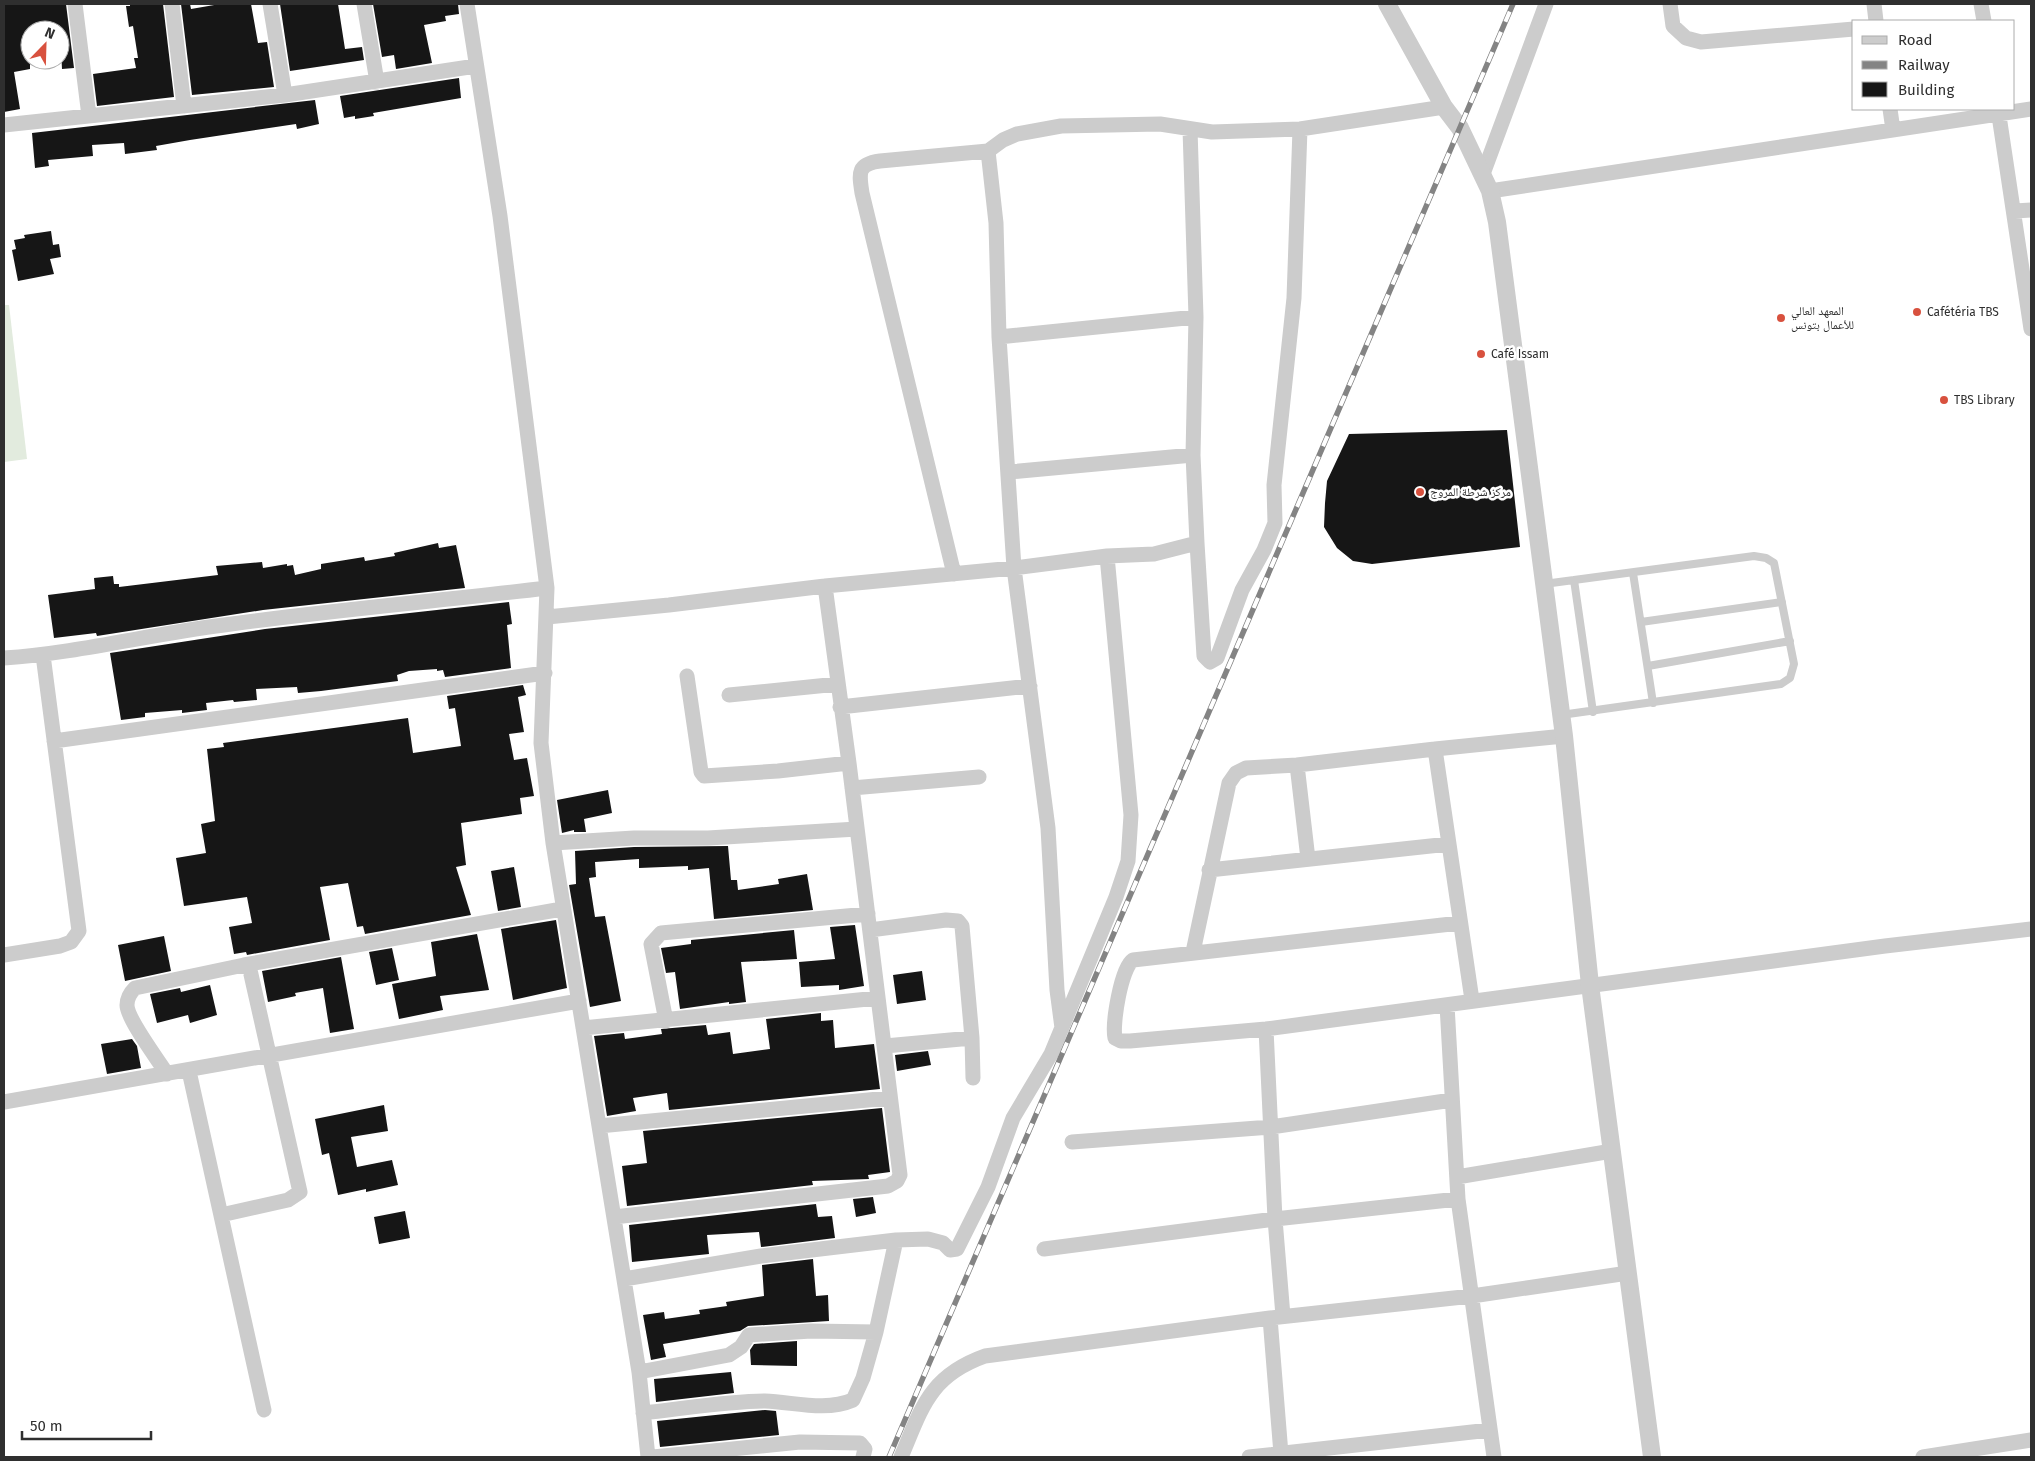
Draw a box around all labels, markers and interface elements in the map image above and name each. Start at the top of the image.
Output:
north arrow [20,20,70,70]
legend [1852,20,2015,110]
text: N [42,24,57,43]
text: Road [1898,31,1933,49]
text: Railway [1898,56,1950,74]
text: Building [1898,81,1954,99]
place label: المعهد العالي للأعمال بتونس [1791,304,1854,332]
place label: Cafétéria TBS [1927,305,1999,319]
marker: Cafétéria TBS [1911,306,1923,318]
marker: المعهد العالي للأعمال بتونس [1775,312,1787,324]
place label: Café Issam [1491,347,1549,361]
marker: Café Issam [1475,348,1487,360]
place label: TBS Library [1954,393,2015,407]
marker: TBS Library [1938,394,1950,406]
place label: مركز شرطة المروج [1430,485,1511,499]
marker: مركز شرطة المروج [1414,486,1426,498]
scale bar [22,1408,151,1440]
text: 50 m [30,1417,63,1435]

